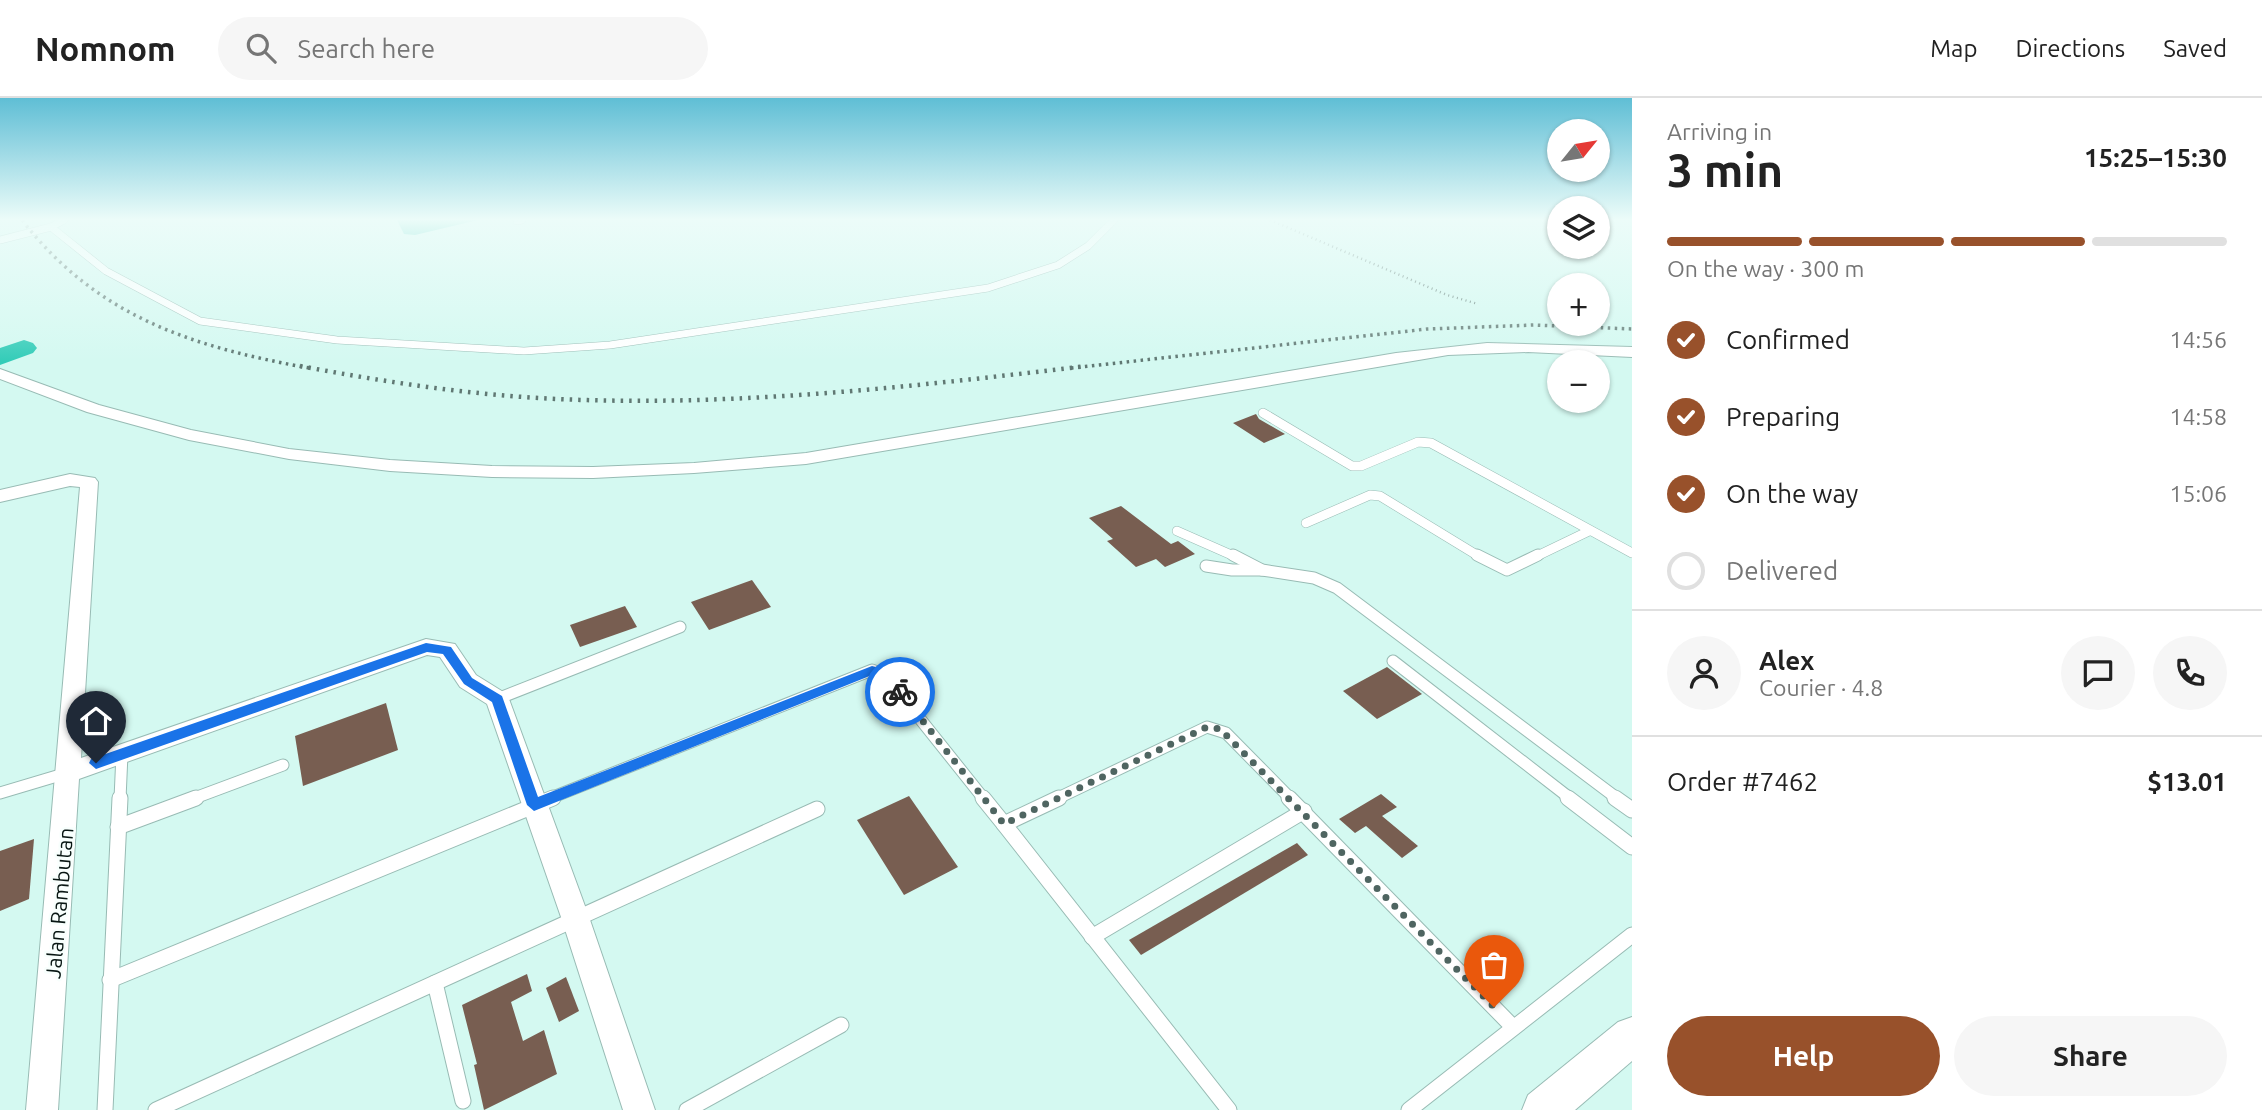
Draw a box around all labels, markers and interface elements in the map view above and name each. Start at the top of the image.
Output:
search box [218,17,708,80]
icon: search [242,29,280,67]
text: Nomnom [35,30,176,67]
text: Search here [298,34,435,63]
text: Map [1930,35,1977,62]
text: Directions [2015,35,2125,62]
text: Saved [2163,35,2227,62]
north arrow [1547,119,1610,182]
map controls [1547,119,1610,413]
text: Arriving in [1667,119,1772,144]
text: 15:25–15:30 [2084,143,2227,172]
text: 3 min [1667,144,1783,196]
button: layers [1547,196,1610,259]
text: On the way · 300 m [1667,256,1864,281]
button: + [1547,273,1610,336]
icon: check [1667,321,1705,359]
text: Confirmed [1726,325,1850,354]
text: 14:56 [2169,327,2227,352]
button: − [1547,350,1610,413]
icon: check [1667,398,1705,436]
text: Preparing [1726,402,1840,431]
text: 14:58 [2169,404,2227,429]
icon: check [1667,475,1705,513]
text: On the way [1726,479,1858,508]
text: 15:06 [2169,481,2227,506]
text: Delivered [1726,556,1838,585]
button: person [1667,636,1741,710]
button: chat [2061,636,2135,710]
button: phone [2153,636,2227,710]
text: Alex [1759,646,1814,675]
courier [865,657,935,727]
icon: bike [881,673,919,711]
text: Courier · 4.8 [1759,675,1883,700]
pin [66,691,126,763]
icon: home [77,702,115,740]
text: Order #7462 [1667,767,1818,796]
text: $13.01 [2147,767,2227,796]
street label: Jalan Rambutan [40,826,78,980]
pin [1464,935,1524,1007]
icon: bag [1475,946,1513,984]
button: Help [1667,1016,1940,1096]
button: Share [1954,1016,2227,1096]

